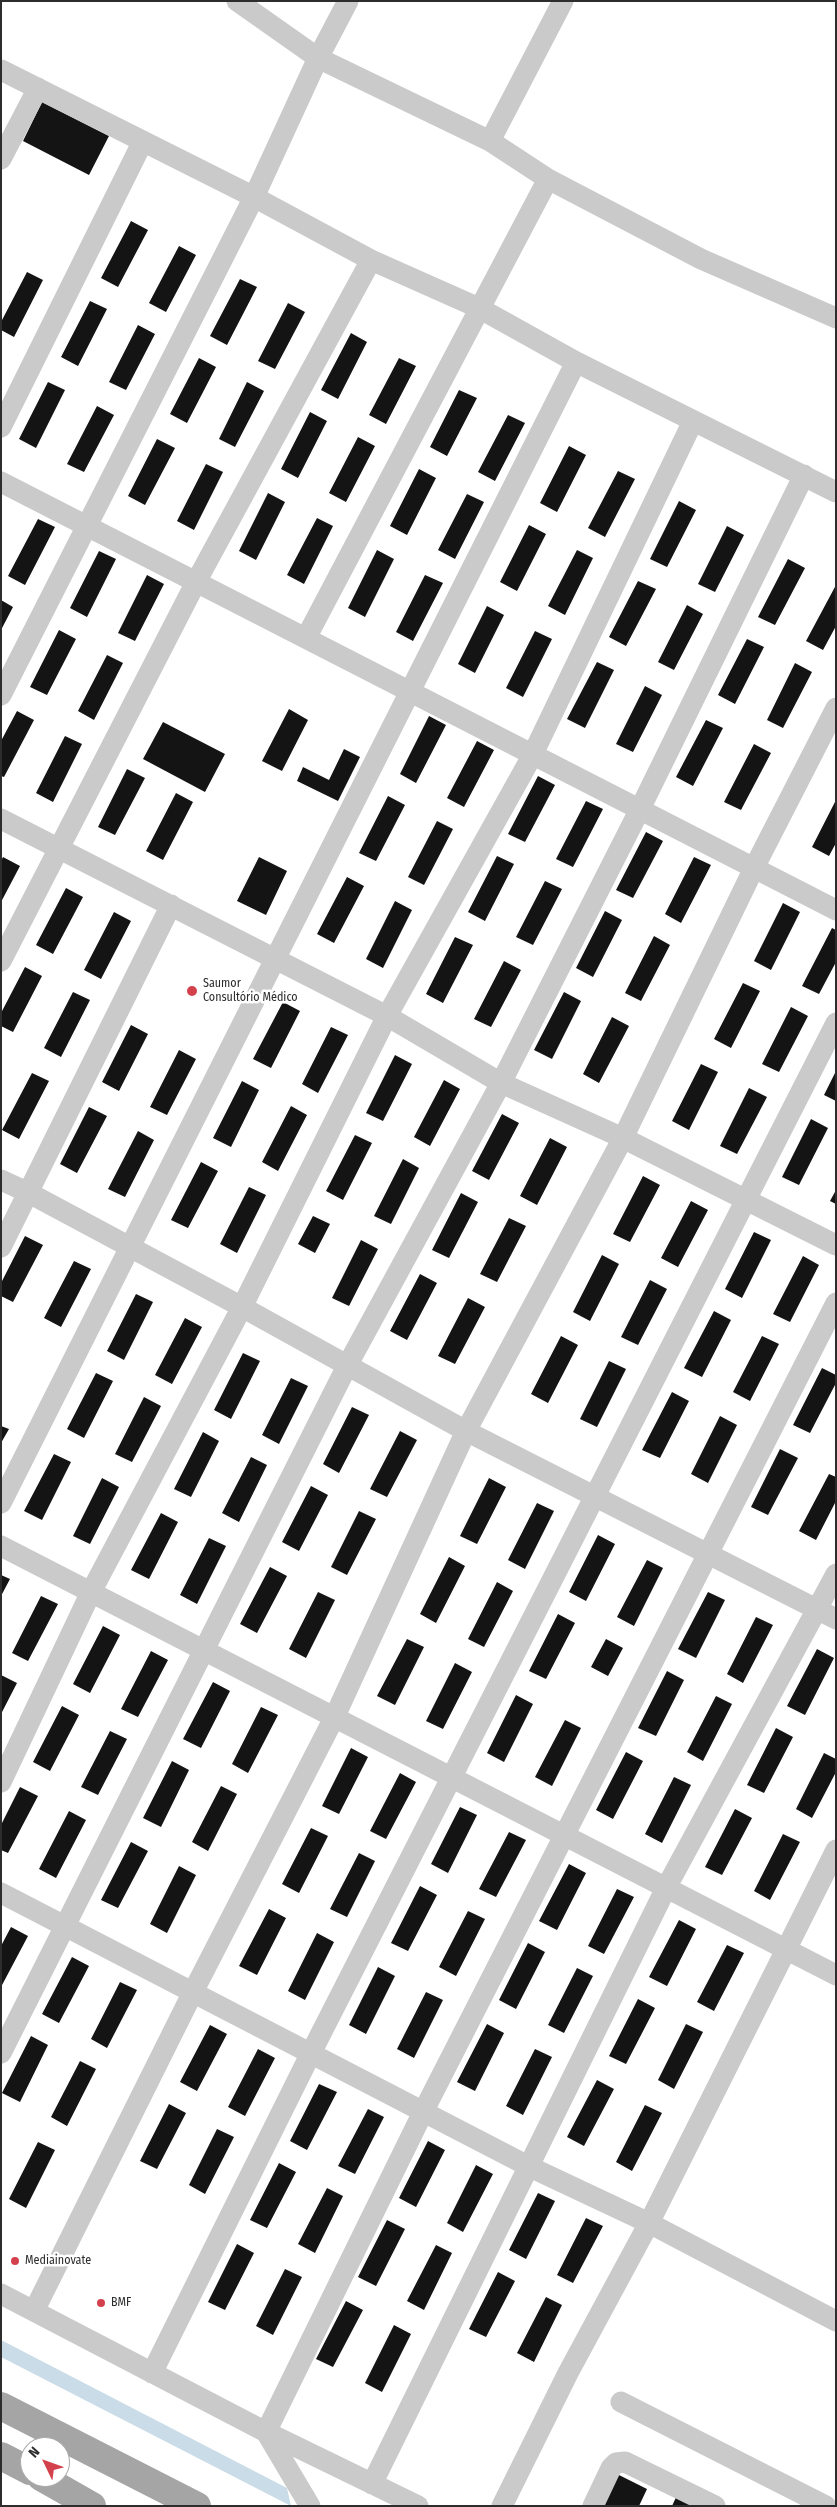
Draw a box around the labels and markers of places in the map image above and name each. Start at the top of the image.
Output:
place label: Saumor Consultório Médico [203,977,298,1005]
marker: Saumor Consultório Médico [185,984,199,998]
place label: Mediainovate [25,2254,91,2268]
marker: Mediainovate [9,2255,21,2267]
place label: BMF [111,2296,131,2310]
marker: BMF [95,2297,107,2309]

